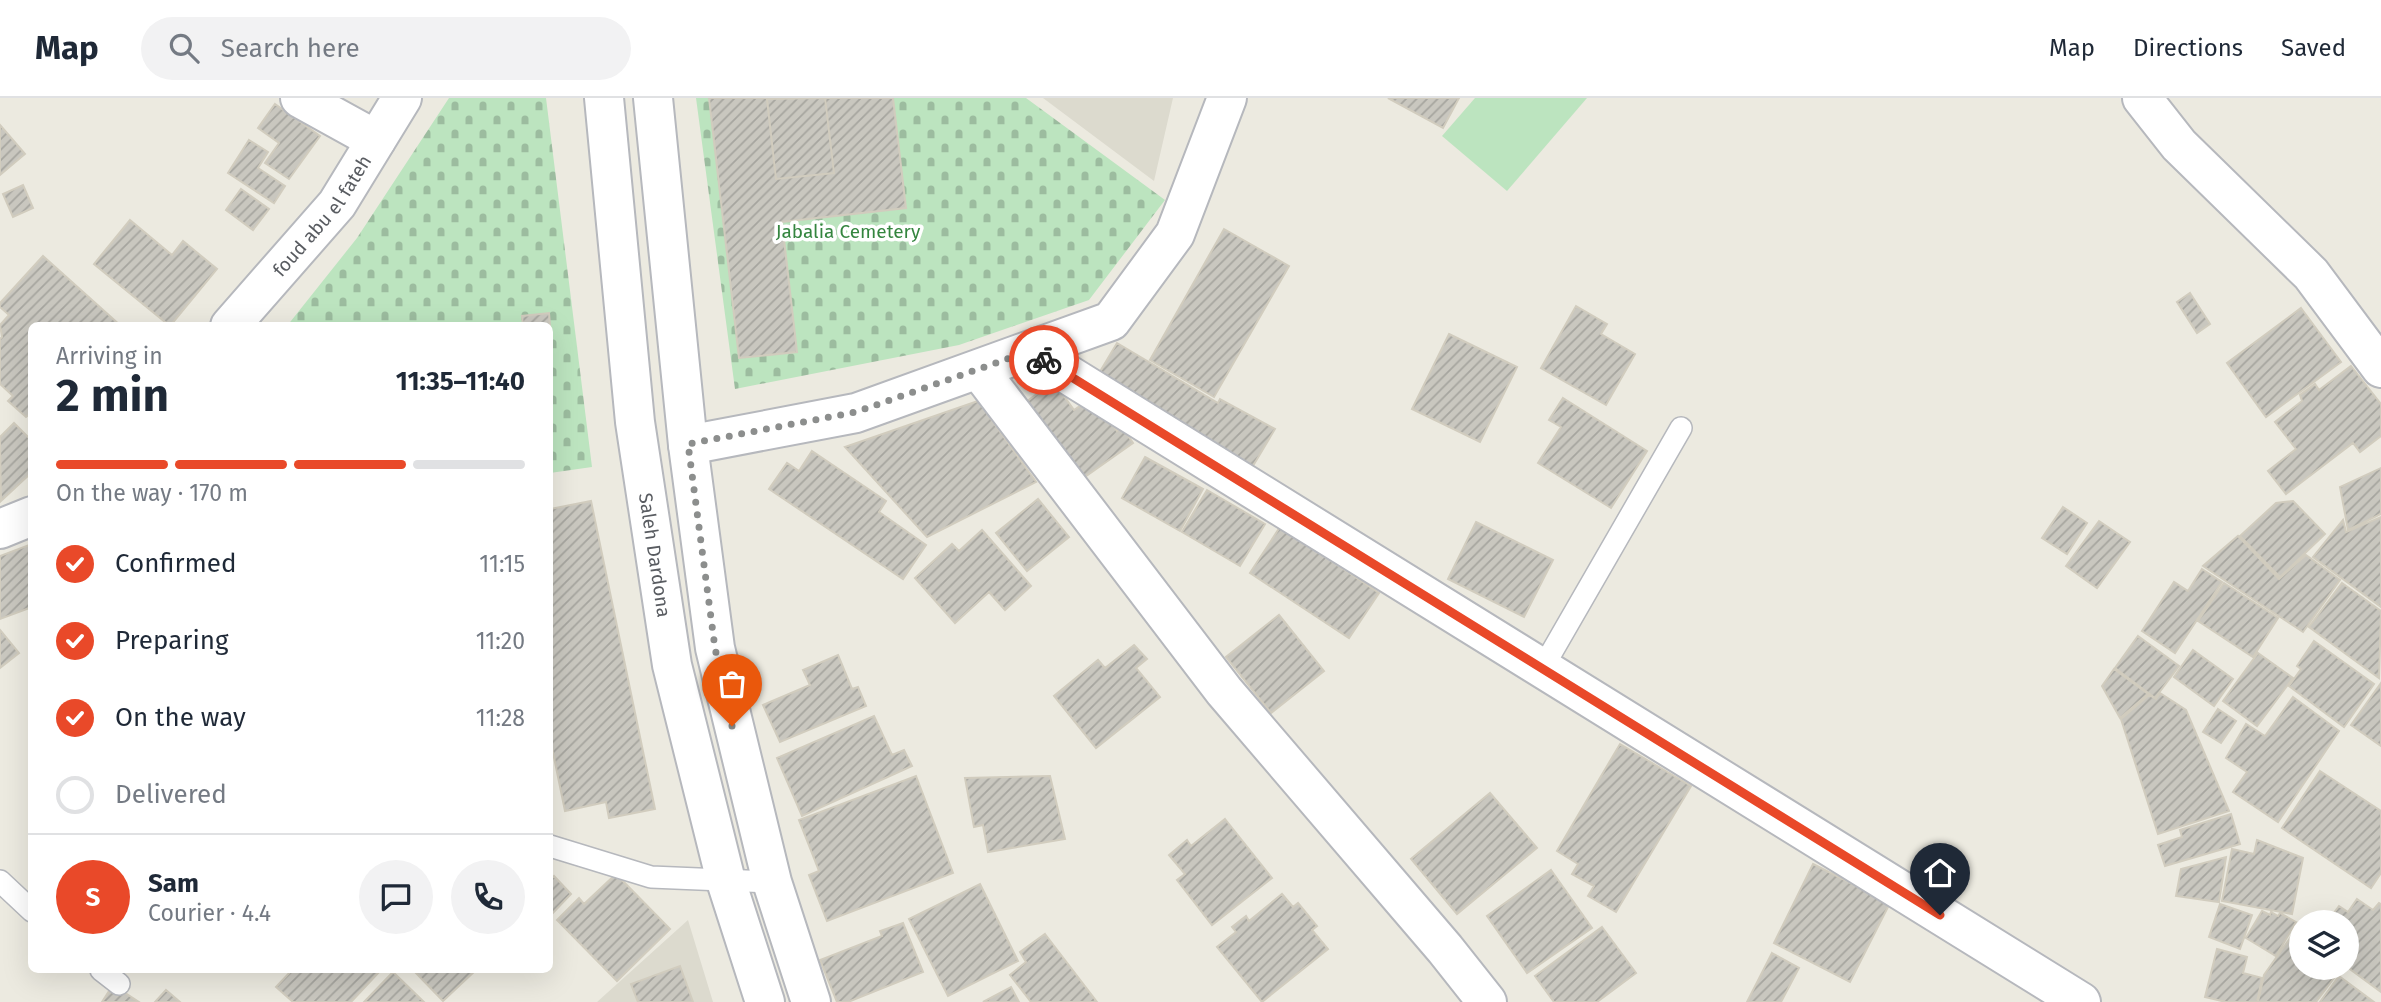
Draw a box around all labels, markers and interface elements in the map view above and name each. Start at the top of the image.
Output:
search box [141,17,631,80]
text: Map [35,28,99,68]
icon: search [165,29,203,67]
text: Search here [221,33,360,64]
text: Map [2049,34,2095,62]
text: Directions [2133,34,2243,62]
text: Saved [2281,34,2346,62]
street label: foud abu el fateh [268,151,376,281]
park label: Jabalia Cemetery [776,220,921,243]
courier [1009,325,1079,395]
icon: bike [1025,341,1063,379]
text: Arriving in [56,342,163,370]
text: 11:35–11:40 [396,366,525,397]
text: 2 min [56,368,169,423]
text: On the way · 170 m [56,479,248,507]
street label: Saleh Dardona [634,491,676,619]
icon: check [56,545,94,583]
text: Confirmed [115,548,236,579]
text: 11:15 [479,550,525,578]
icon: check [56,622,94,660]
text: Preparing [115,625,228,656]
text: 11:20 [476,627,525,655]
pin [702,654,762,726]
icon: bag [713,665,751,703]
icon: check [56,699,94,737]
text: On the way [115,702,246,733]
text: 11:28 [476,704,525,732]
text: Delivered [115,779,227,810]
pin [1910,843,1970,915]
icon: home [1921,854,1959,892]
button: chat [359,860,433,934]
button: phone [451,860,525,934]
text: Sam [148,868,199,899]
text: S [86,882,100,913]
text: Courier · 4.4 [148,899,271,927]
map controls [2289,910,2359,980]
button: layers [2289,910,2359,980]

